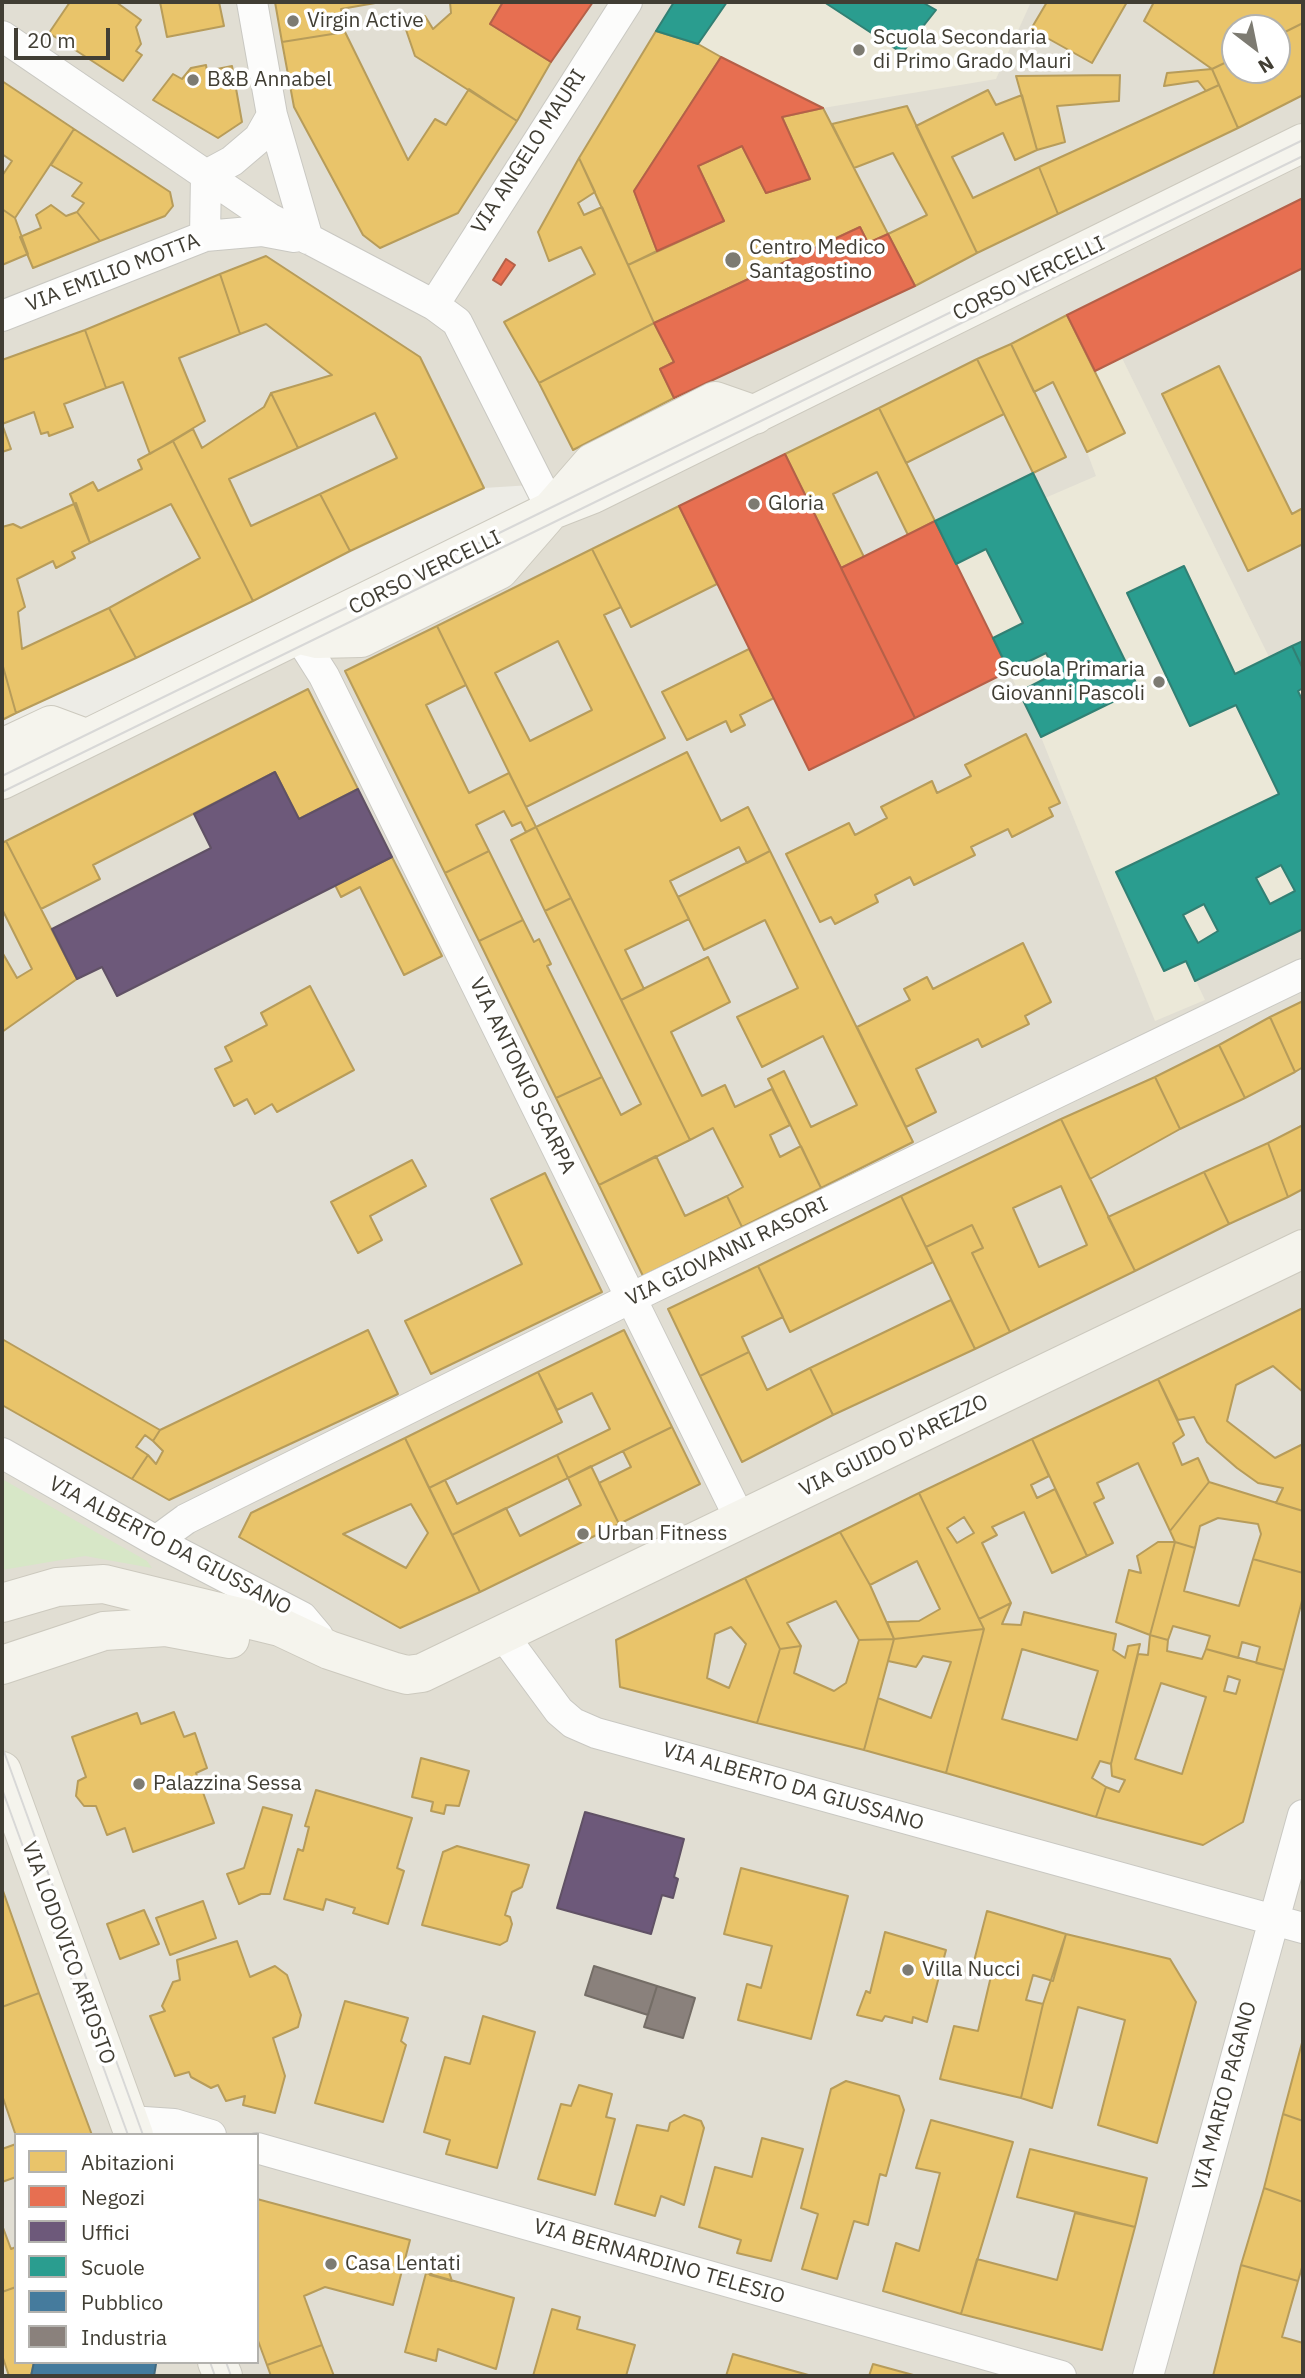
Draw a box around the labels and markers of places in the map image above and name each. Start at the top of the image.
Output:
place label: Virgin Active [307,8,424,34]
marker: Virgin Active [285,13,301,29]
place label: Scuola Secondaria di Primo Grado Mauri [873,25,1071,75]
marker: Scuola Secondaria di Primo Grado Mauri [851,42,867,58]
place label: B&B Annabel [207,67,332,93]
marker: B&B Annabel [185,72,201,88]
place label: Centro Medico Santagostino [749,235,885,285]
marker: Centro Medico Santagostino [723,250,743,270]
place label: Gloria [768,491,824,517]
marker: Gloria [746,496,762,512]
place label: Scuola Primaria Giovanni Pascoli [991,657,1145,707]
marker: Scuola Primaria Giovanni Pascoli [1151,674,1167,690]
place label: Urban Fitness [597,1521,727,1547]
marker: Urban Fitness [575,1526,591,1542]
place label: Palazzina Sessa [153,1771,302,1797]
marker: Palazzina Sessa [131,1776,147,1792]
place label: Villa Nucci [922,1957,1021,1983]
marker: Villa Nucci [900,1962,916,1978]
place label: Casa Lentati [345,2251,461,2277]
marker: Casa Lentati [323,2256,339,2272]

